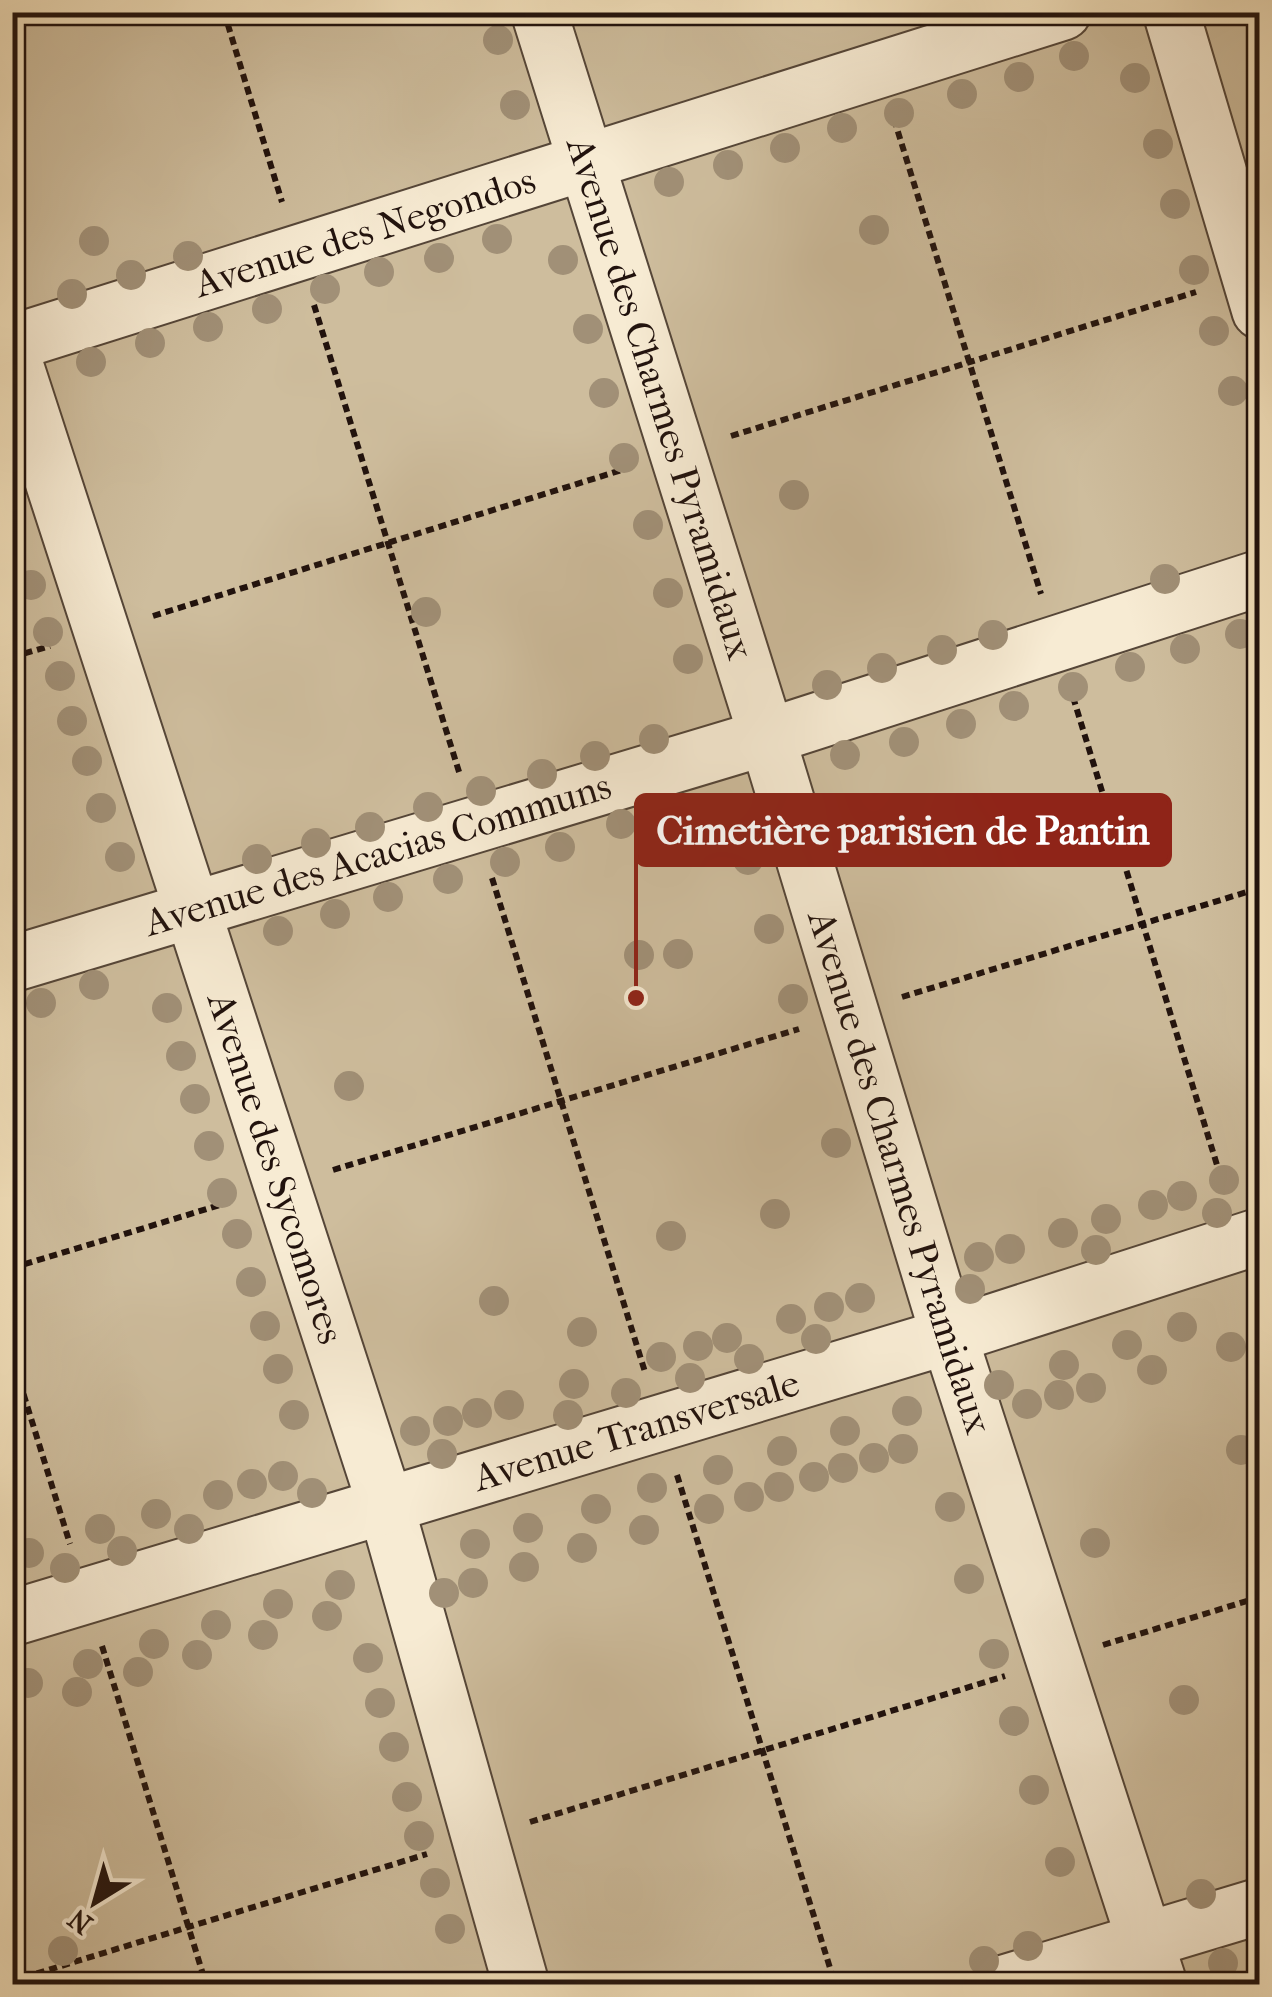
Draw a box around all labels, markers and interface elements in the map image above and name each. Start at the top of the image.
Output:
street label: Avenue des Charmes Pyramidaux [557,130,764,665]
street label: Avenue des Negondos [187,157,541,307]
street label: Avenue des Acacias Communs [137,763,616,946]
callout: Cimetière parisien de Pantin [636,795,1170,865]
text: Cimetière parisien de Pantin [656,808,1151,854]
street label: Avenue des Charmes Pyramidaux [798,903,1002,1439]
street label: Avenue des Sycomores [198,985,354,1349]
street label: Avenue Transversale [466,1360,804,1501]
north arrow [45,1852,145,1952]
text: N [61,1902,99,1941]

